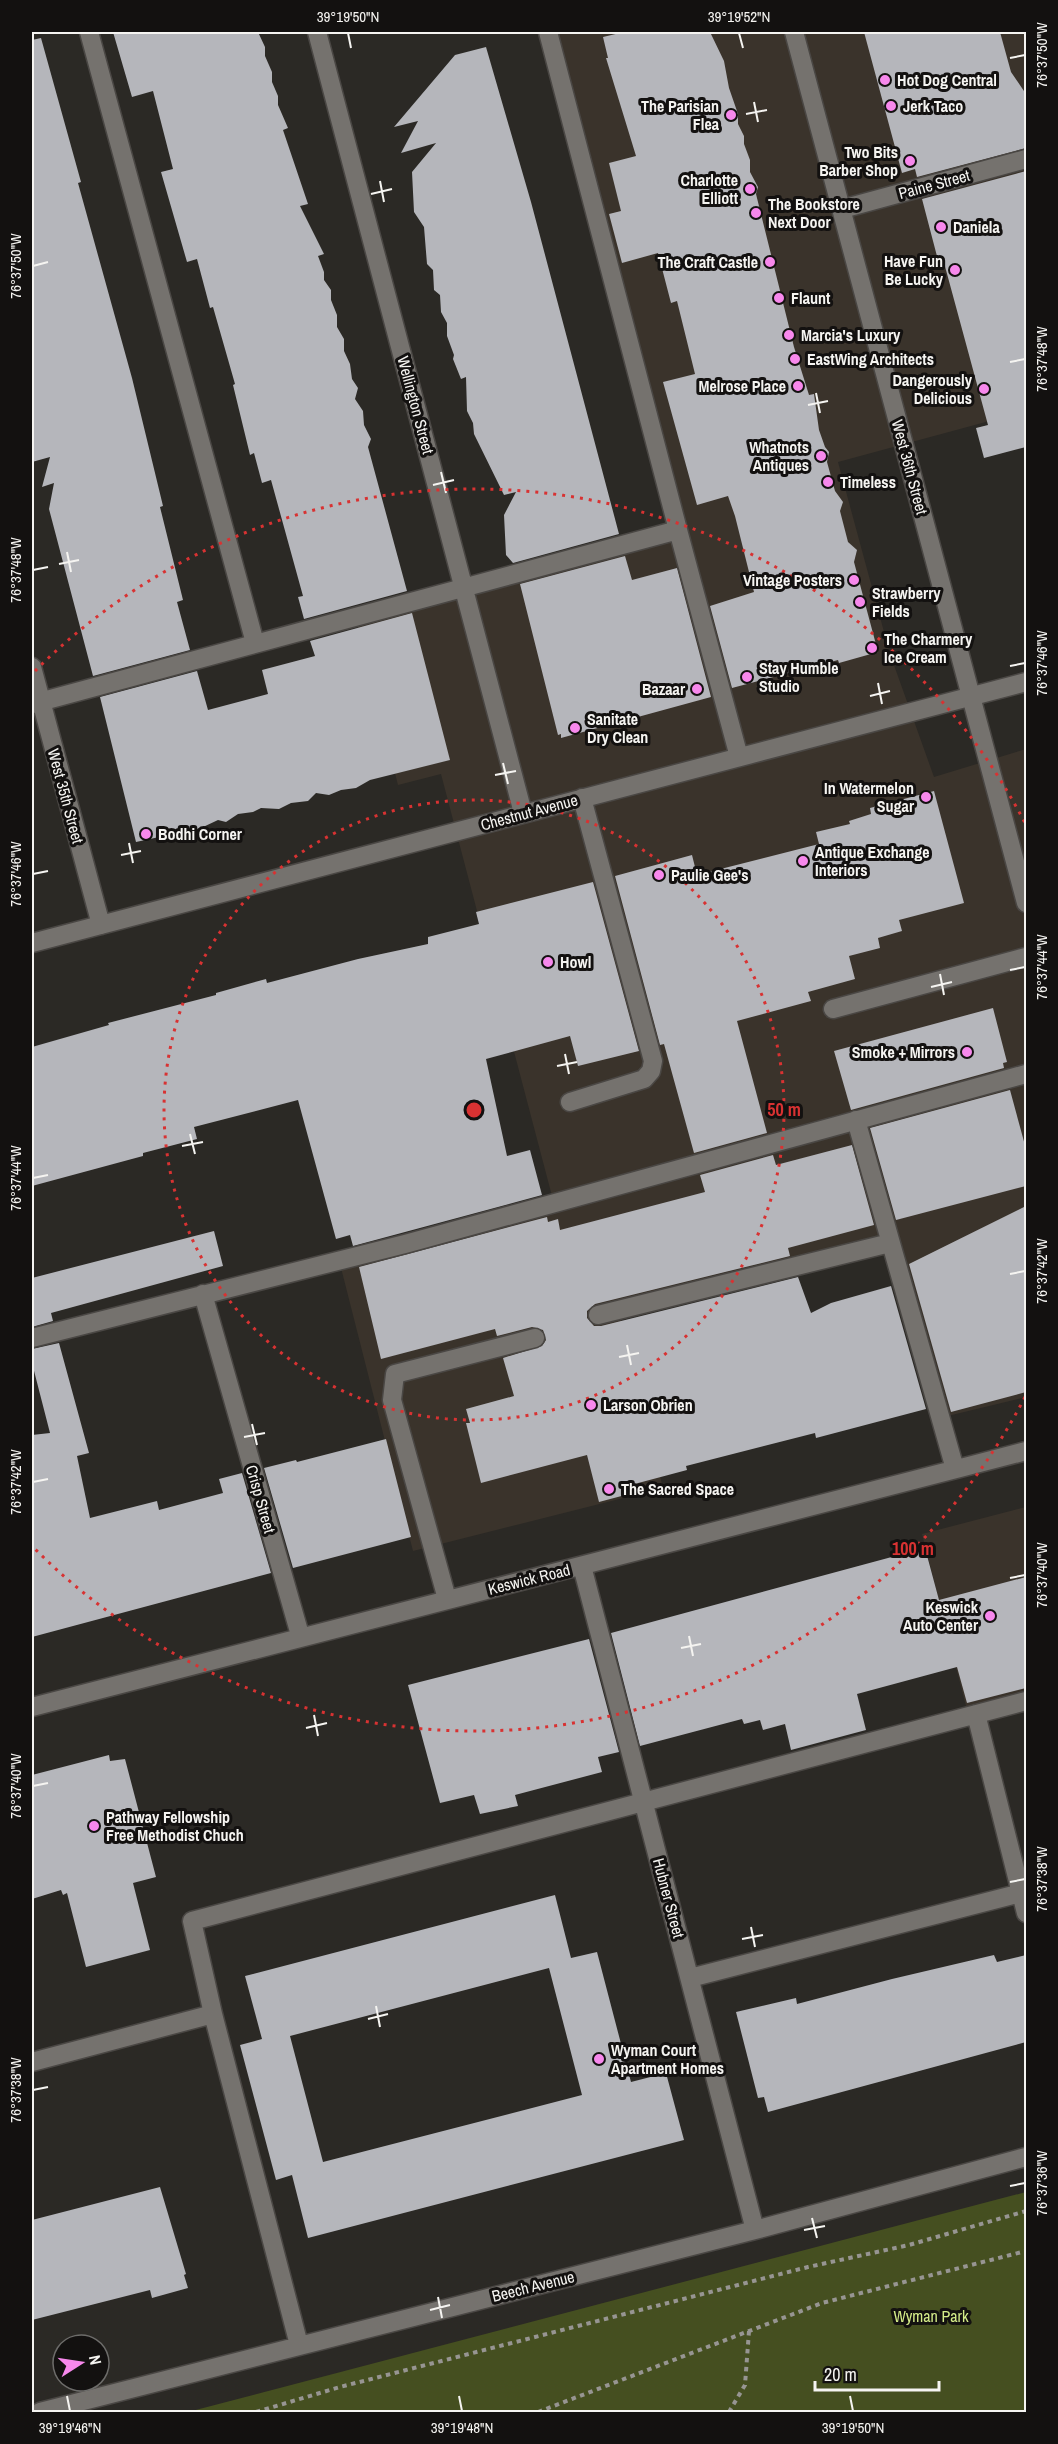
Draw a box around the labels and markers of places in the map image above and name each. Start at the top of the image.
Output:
place label: Hot Dog Central [897,69,997,91]
marker: Hot Dog Central [878,73,892,87]
place label: The Parisian Flea [641,95,720,135]
place label: Jerk Taco [903,95,963,117]
marker: Jerk Taco [884,99,898,113]
marker: The Parisian Flea [724,108,738,122]
place label: Two Bits Barber Shop [819,141,898,181]
marker: Two Bits Barber Shop [903,154,917,168]
place label: Charlotte Elliott [680,169,739,209]
marker: Charlotte Elliott [743,182,757,196]
place label: The Bookstore Next Door [768,193,860,233]
marker: The Bookstore Next Door [749,206,763,220]
place label: Daniela [953,216,1000,238]
marker: Daniela [934,220,948,234]
place label: Have Fun Be Lucky [884,250,944,290]
place label: The Craft Castle [657,251,758,273]
marker: The Craft Castle [763,255,777,269]
marker: Have Fun Be Lucky [948,263,962,277]
place label: Flaunt [791,287,831,309]
marker: Flaunt [772,291,786,305]
place label: Marcia's Luxury [801,324,901,346]
marker: Marcia's Luxury [782,328,796,342]
place label: EastWing Architects [807,348,934,370]
marker: EastWing Architects [788,352,802,366]
place label: Dangerously Delicious [893,369,973,409]
place label: Melrose Place [698,375,786,397]
marker: Melrose Place [791,379,805,393]
marker: Dangerously Delicious [977,382,991,396]
place label: Whatnots Antiques [749,436,809,476]
marker: Whatnots Antiques [814,449,828,463]
place label: Timeless [840,471,896,493]
marker: Timeless [821,475,835,489]
place label: Vintage Posters [743,569,842,591]
marker: Vintage Posters [847,573,861,587]
place label: Strawberry Fields [872,582,941,622]
marker: Strawberry Fields [853,595,867,609]
place label: The Charmery Ice Cream [884,628,973,668]
marker: The Charmery Ice Cream [865,641,879,655]
place label: Stay Humble Studio [759,657,838,697]
marker: Stay Humble Studio [740,670,754,684]
place label: Bazaar [642,678,686,700]
marker: Bazaar [690,682,704,696]
place label: Sanitate Dry Clean [587,708,648,748]
marker: Sanitate Dry Clean [568,721,582,735]
place label: In Watermelon Sugar [824,777,915,817]
marker: In Watermelon Sugar [919,790,933,804]
place label: Bodhi Corner [158,823,243,845]
marker: Bodhi Corner [139,827,153,841]
place label: Antique Exchange Interiors [815,841,929,881]
marker: Antique Exchange Interiors [796,854,810,868]
place label: Paulie Gee's [671,864,749,886]
marker: Paulie Gee's [652,868,666,882]
place label: Howl [560,951,591,973]
marker: Howl [541,955,555,969]
place label: Smoke + Mirrors [852,1041,955,1063]
marker: Smoke + Mirrors [960,1045,974,1059]
centre of rings [464,1100,484,1120]
place label: Larson Obrien [603,1394,693,1416]
marker: Larson Obrien [584,1398,598,1412]
place label: The Sacred Space [621,1478,734,1500]
marker: The Sacred Space [602,1482,616,1496]
place label: Keswick Auto Center [903,1596,979,1636]
marker: Keswick Auto Center [983,1609,997,1623]
place label: Pathway Fellowship Free Methodist Chuch [106,1806,244,1846]
marker: Pathway Fellowship Free Methodist Chuch [87,1819,101,1833]
place label: Wyman Court Apartment Homes [611,2039,724,2079]
marker: Wyman Court Apartment Homes [592,2052,606,2066]

